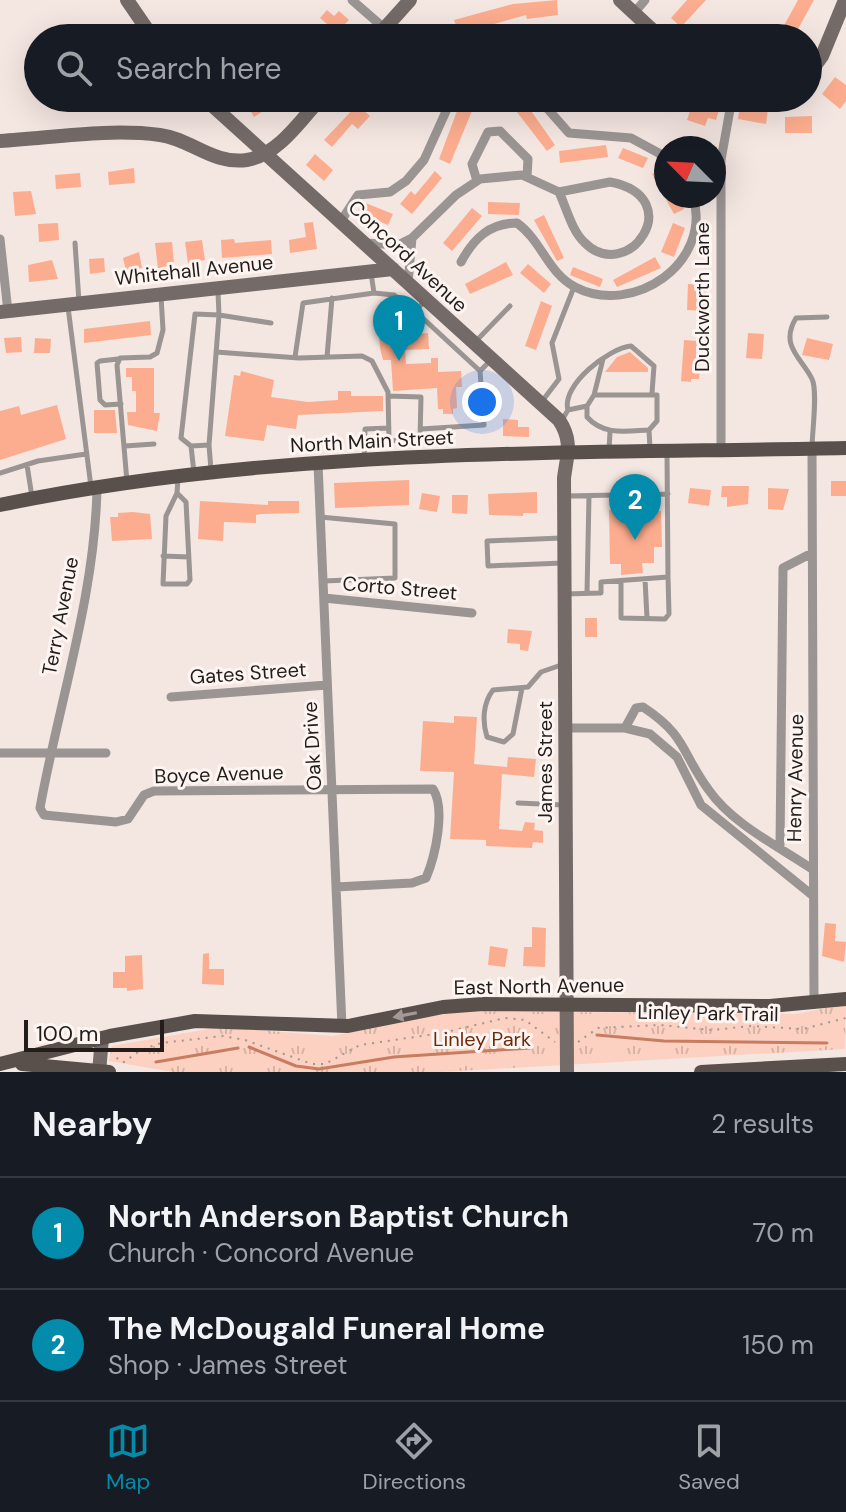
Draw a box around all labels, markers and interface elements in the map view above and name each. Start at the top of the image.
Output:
search box [24,24,822,112]
icon: search [52,46,96,90]
text: Search here [116,49,282,88]
north arrow [654,136,726,208]
street label: Concord Avenue [343,194,473,318]
street label: Duckworth Lane [689,222,715,372]
street label: Whitehall Avenue [113,249,275,291]
pin: 1 [373,295,425,361]
your location [462,382,502,422]
street label: North Main Street [290,424,455,458]
pin: 2 [609,474,661,540]
street label: Terry Avenue [36,555,84,677]
street label: Corto Street [342,570,459,606]
street label: Gates Street [189,656,307,690]
street label: Oak Drive [297,701,327,791]
street label: James Street [532,701,558,823]
street label: Henry Avenue [781,714,809,842]
street label: Boyce Avenue [154,759,284,789]
street label: East North Avenue [453,972,625,1000]
street label: Linley Park Trail [637,999,779,1027]
one-way arrow [393,1009,418,1021]
scale bar [24,1016,164,1052]
text: 100 m [36,1019,98,1048]
park label: Linley Park [433,1026,531,1052]
text: Nearby [32,1102,152,1147]
text: 2 results [711,1107,814,1141]
text: North Anderson Baptist Church [108,1197,569,1236]
text: 1 [53,1216,63,1250]
text: 70 m [753,1216,814,1250]
text: Church · Concord Avenue [108,1236,414,1270]
text: The McDougald Funeral Home [108,1309,545,1348]
text: 2 [50,1328,66,1362]
text: 150 m [742,1328,814,1362]
text: Shop · James Street [108,1348,347,1382]
tab: Map [106,1419,150,1496]
tab: Directions [363,1419,466,1496]
tab: Saved [678,1419,740,1496]

